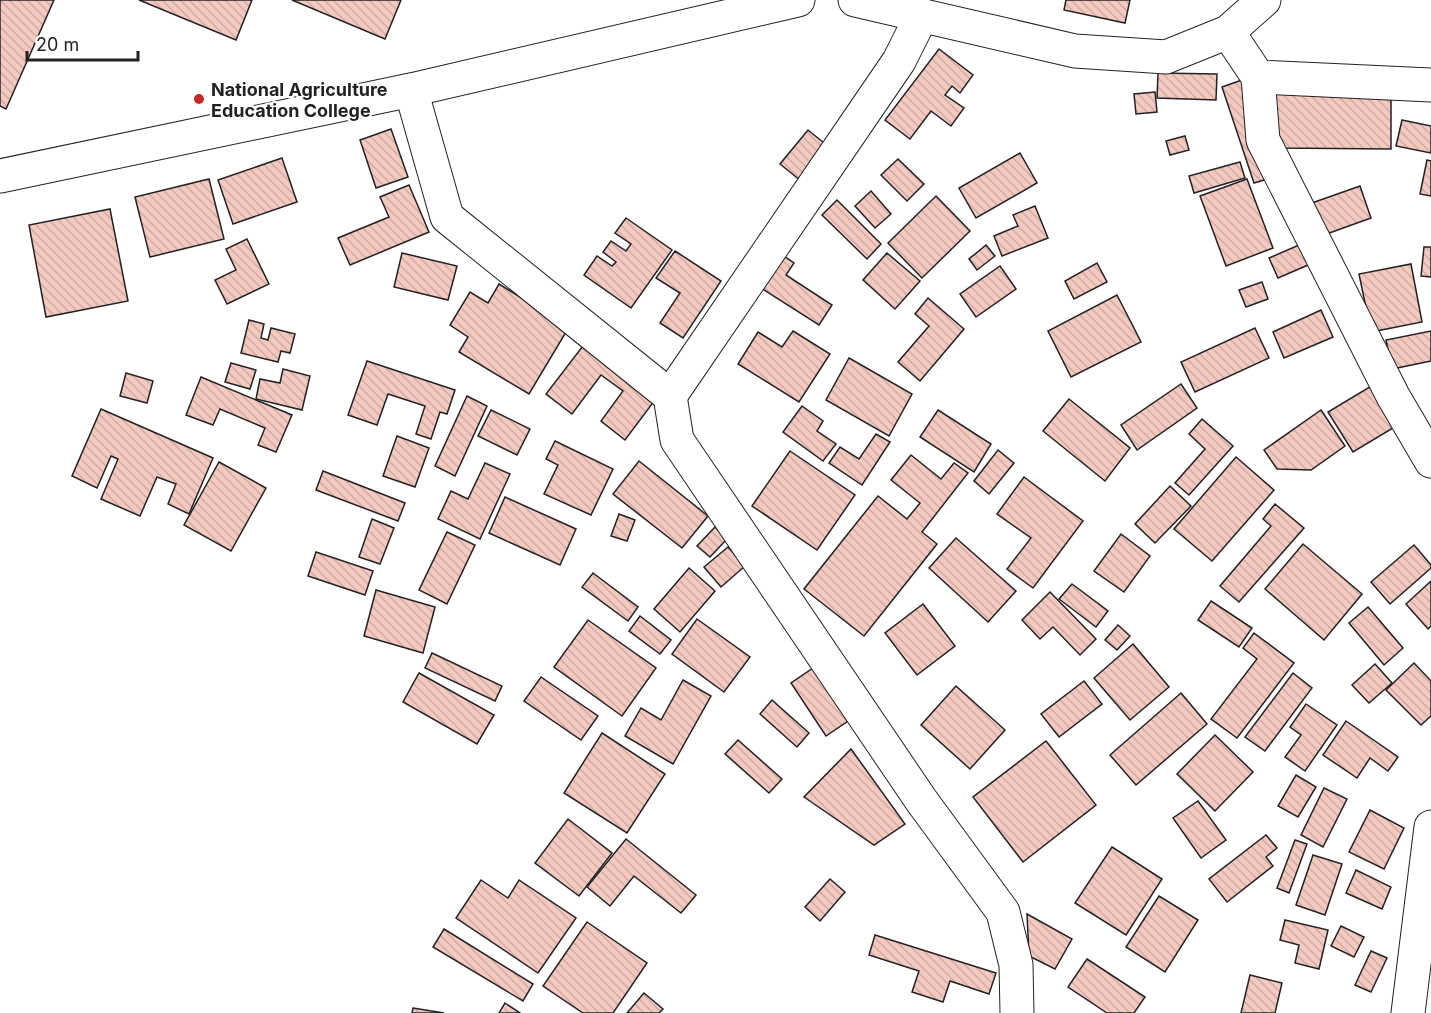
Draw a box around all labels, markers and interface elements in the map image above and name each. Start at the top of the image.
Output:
scale bar [27,24,138,62]
text: 20 m [36,34,79,55]
place label: National Agriculture Education College [211,79,388,121]
marker: National Agriculture Education College [192,92,206,106]

